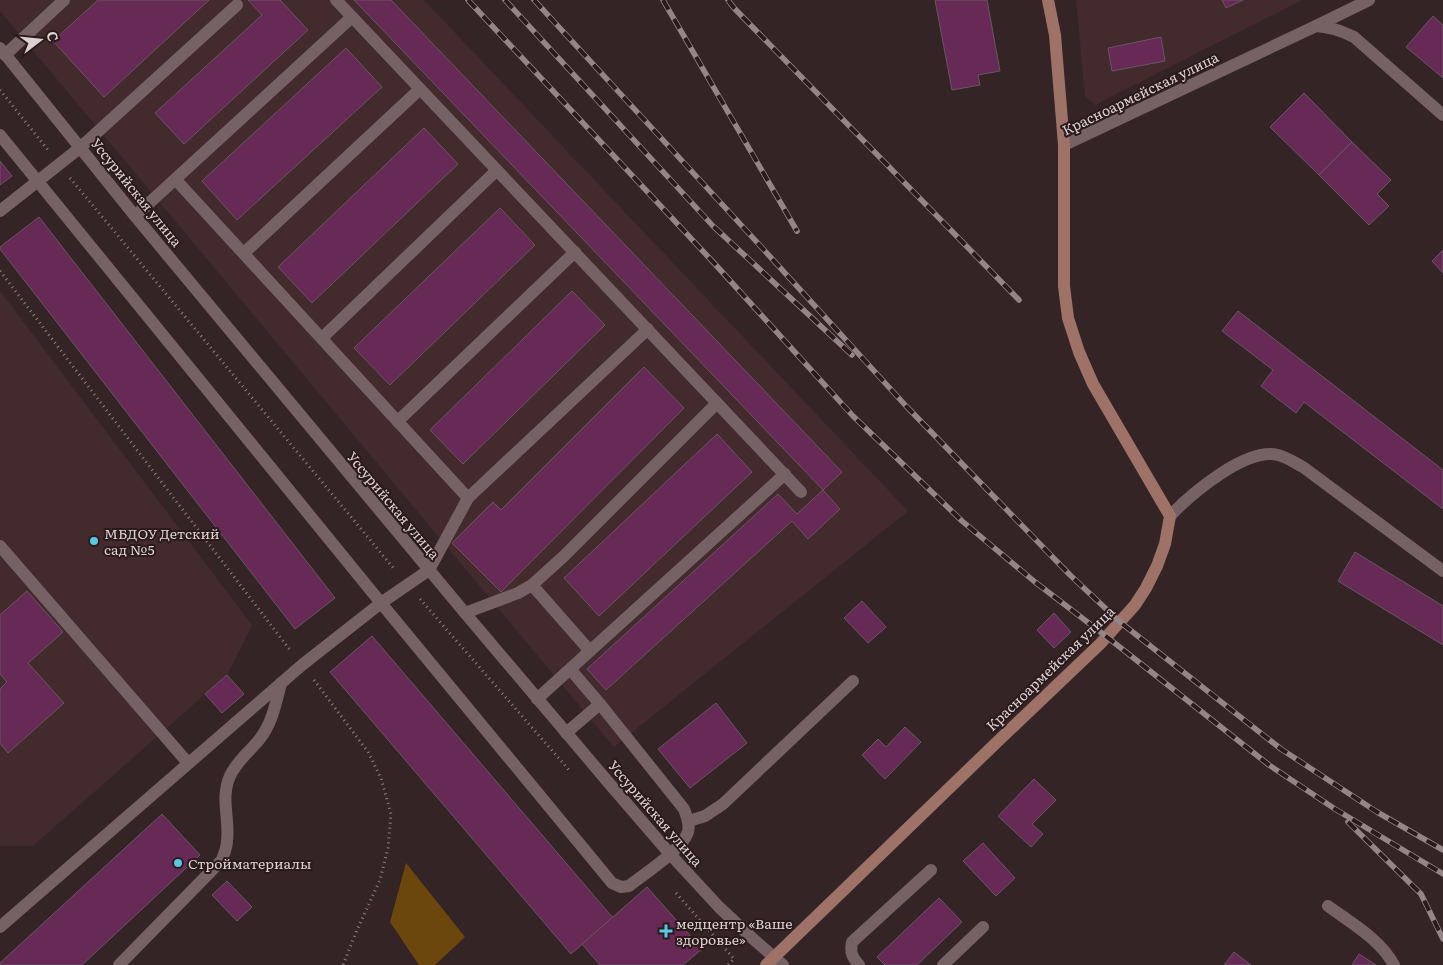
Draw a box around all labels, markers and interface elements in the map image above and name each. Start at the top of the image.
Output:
north arrow [15,15,65,65]
text: С [42,29,64,44]
street label: Красноармейская улица [1058,46,1222,140]
street label: Уссурийская улица [87,133,187,251]
street label: Уссурийская улица [343,447,445,563]
place label: МБДОУ Детский сад №5 [104,523,219,559]
marker: МБДОУ Детский сад №5 [88,535,100,547]
street label: Красноармейская улица [981,601,1119,735]
street label: Уссурийская улица [604,756,708,871]
place label: Стройматериалы [188,853,311,873]
marker: Стройматериалы [172,857,184,869]
place label: медцентр «Ваше здоровье» [676,913,793,949]
marker: медцентр «Ваше здоровье» [660,925,672,937]

